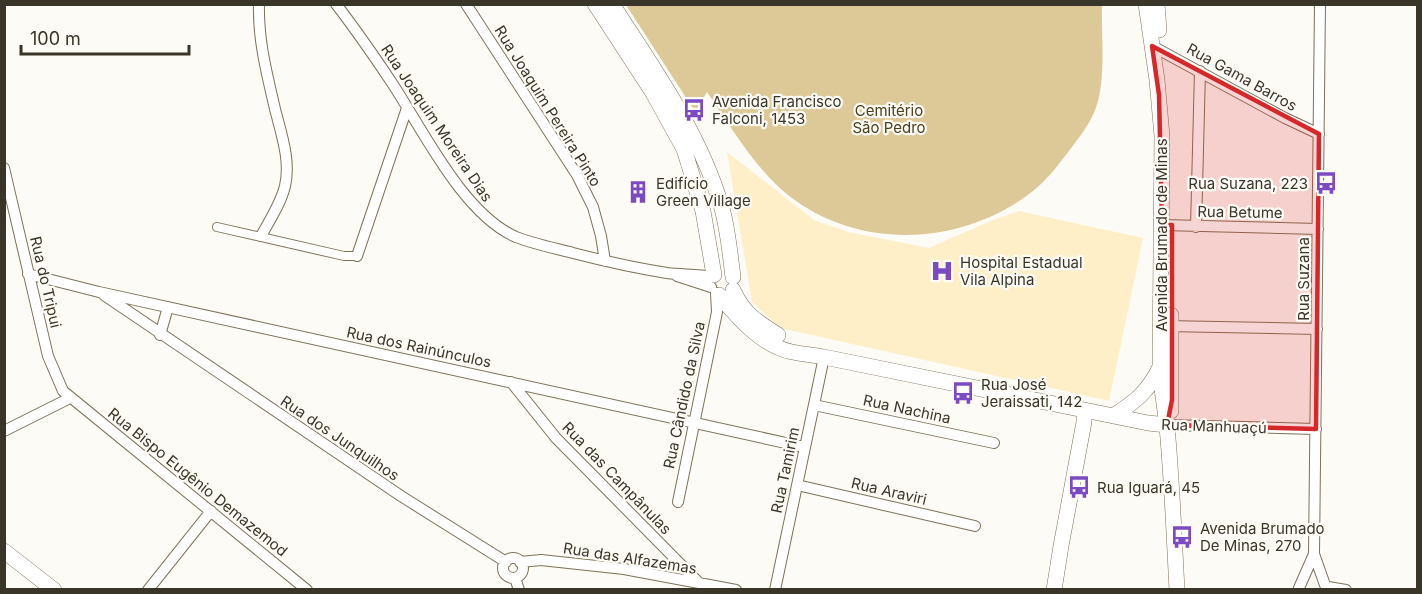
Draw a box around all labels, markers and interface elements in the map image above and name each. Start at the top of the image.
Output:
scale bar [21,18,189,56]
street label: Rua Joaquim Pereira Pinto [491,22,605,190]
text: 100 m [30,28,81,49]
street label: Rua Gama Barros [1184,39,1300,115]
street label: Rua Joaquim Moreira Dias [377,41,497,205]
place label: Avenida Francisco Falconi, 1453 [712,92,842,128]
bus stop icon: Avenida Francisco Falconi, 1453 [681,97,707,123]
park label: Cemitério São Pedro [852,101,926,137]
street label: Avenida Brumado de Minas [1152,138,1171,332]
bus stop icon: Rua Suzana, 223 [1313,170,1339,196]
place label: Edifício Green Village [656,174,751,210]
place label: Rua Suzana, 223 [1188,174,1308,193]
building icon: Edifício Green Village [625,179,651,205]
street label: Rua Betume [1197,202,1283,222]
street label: Rua do Tripui [26,234,66,330]
street label: Rua Suzana [1294,237,1313,321]
place label: Hospital Estadual Vila Alpina [960,253,1083,289]
hospital icon: Hospital Estadual Vila Alpina [929,258,955,284]
street label: Rua Cândido da Silva [659,320,709,470]
street label: Rua dos Rainúnculos [345,322,493,372]
place label: Rua José Jeraissati, 142 [981,375,1082,411]
bus stop icon: Rua José Jeraissati, 142 [950,380,976,406]
street label: Rua Nachina [861,390,953,428]
street label: Rua dos Junquilhos [277,391,403,485]
street label: Rua Bispo Eugênio Demazemod [104,404,292,560]
street label: Rua Manhuaçú [1161,415,1267,437]
street label: Rua das Campânulas [558,418,676,538]
street label: Rua Tamirim [767,425,803,515]
street label: Rua Araviri [849,473,929,509]
bus stop icon: Rua Iguará, 45 [1066,474,1092,500]
place label: Rua Iguará, 45 [1097,478,1200,497]
place label: Avenida Brumado De Minas, 270 [1200,519,1325,555]
bus stop icon: Avenida Brumado De Minas, 270 [1169,524,1195,550]
street label: Rua das Alfazemas [562,538,698,578]

